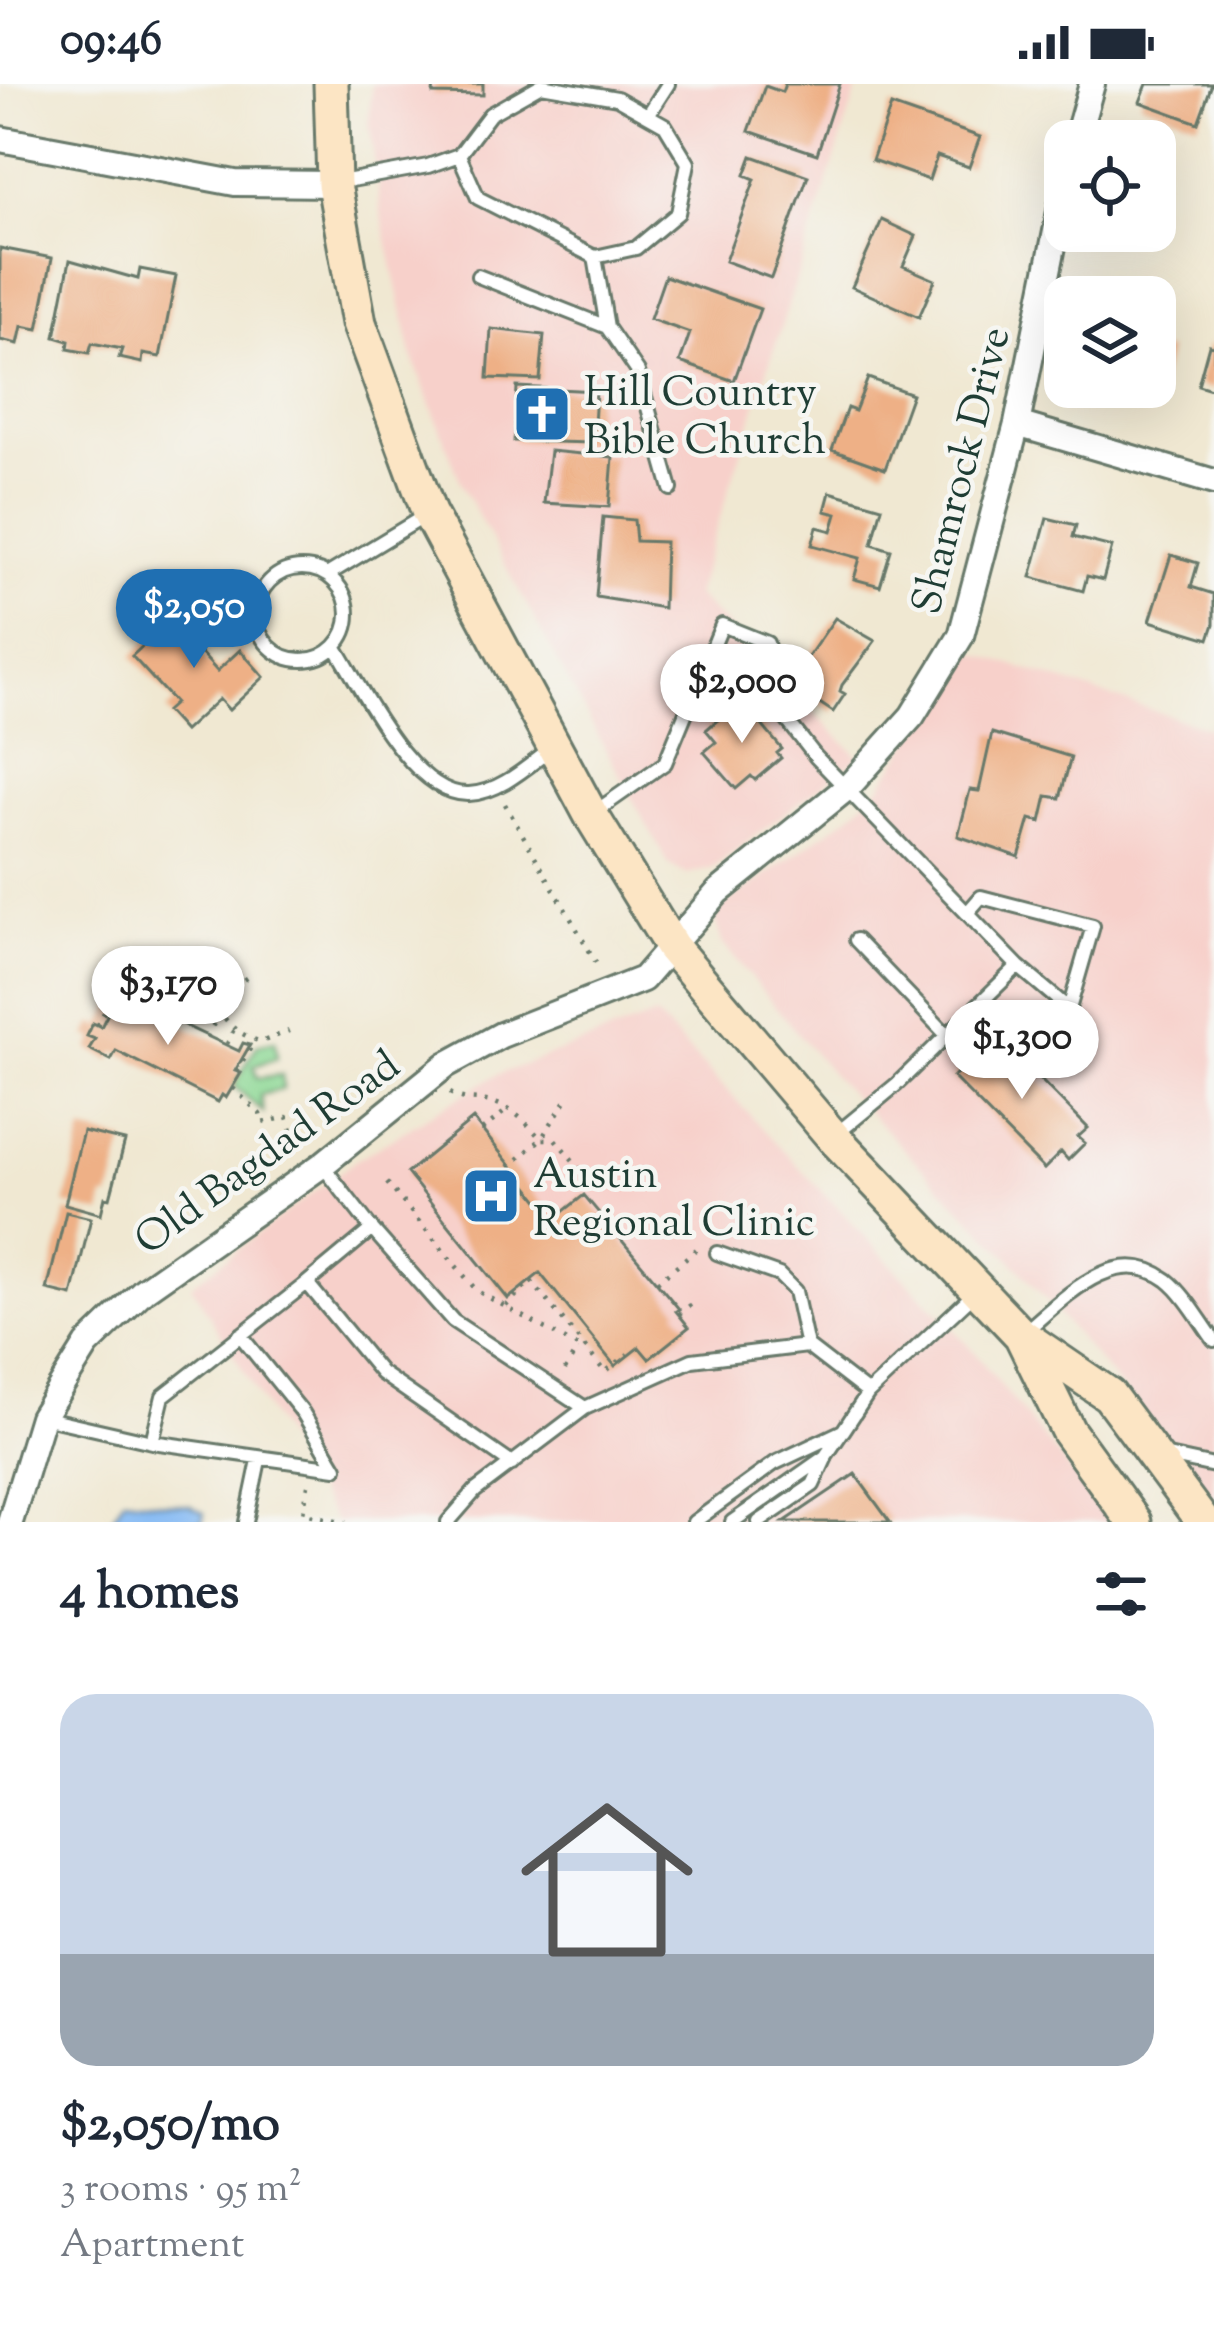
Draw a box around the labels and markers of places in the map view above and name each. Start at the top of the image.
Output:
place label: Hill Country Bible Church [584,365,826,473]
church icon: Hill Country Bible Church [511,383,573,445]
pin: $2,050 [96,569,292,671]
pin: $2,000 [644,644,840,746]
pin: $3,170 [70,946,266,1048]
pin: $1,300 [924,1000,1120,1102]
place label: Austin Regional Clinic [533,1147,815,1255]
hospital icon: Austin Regional Clinic [460,1165,522,1227]

